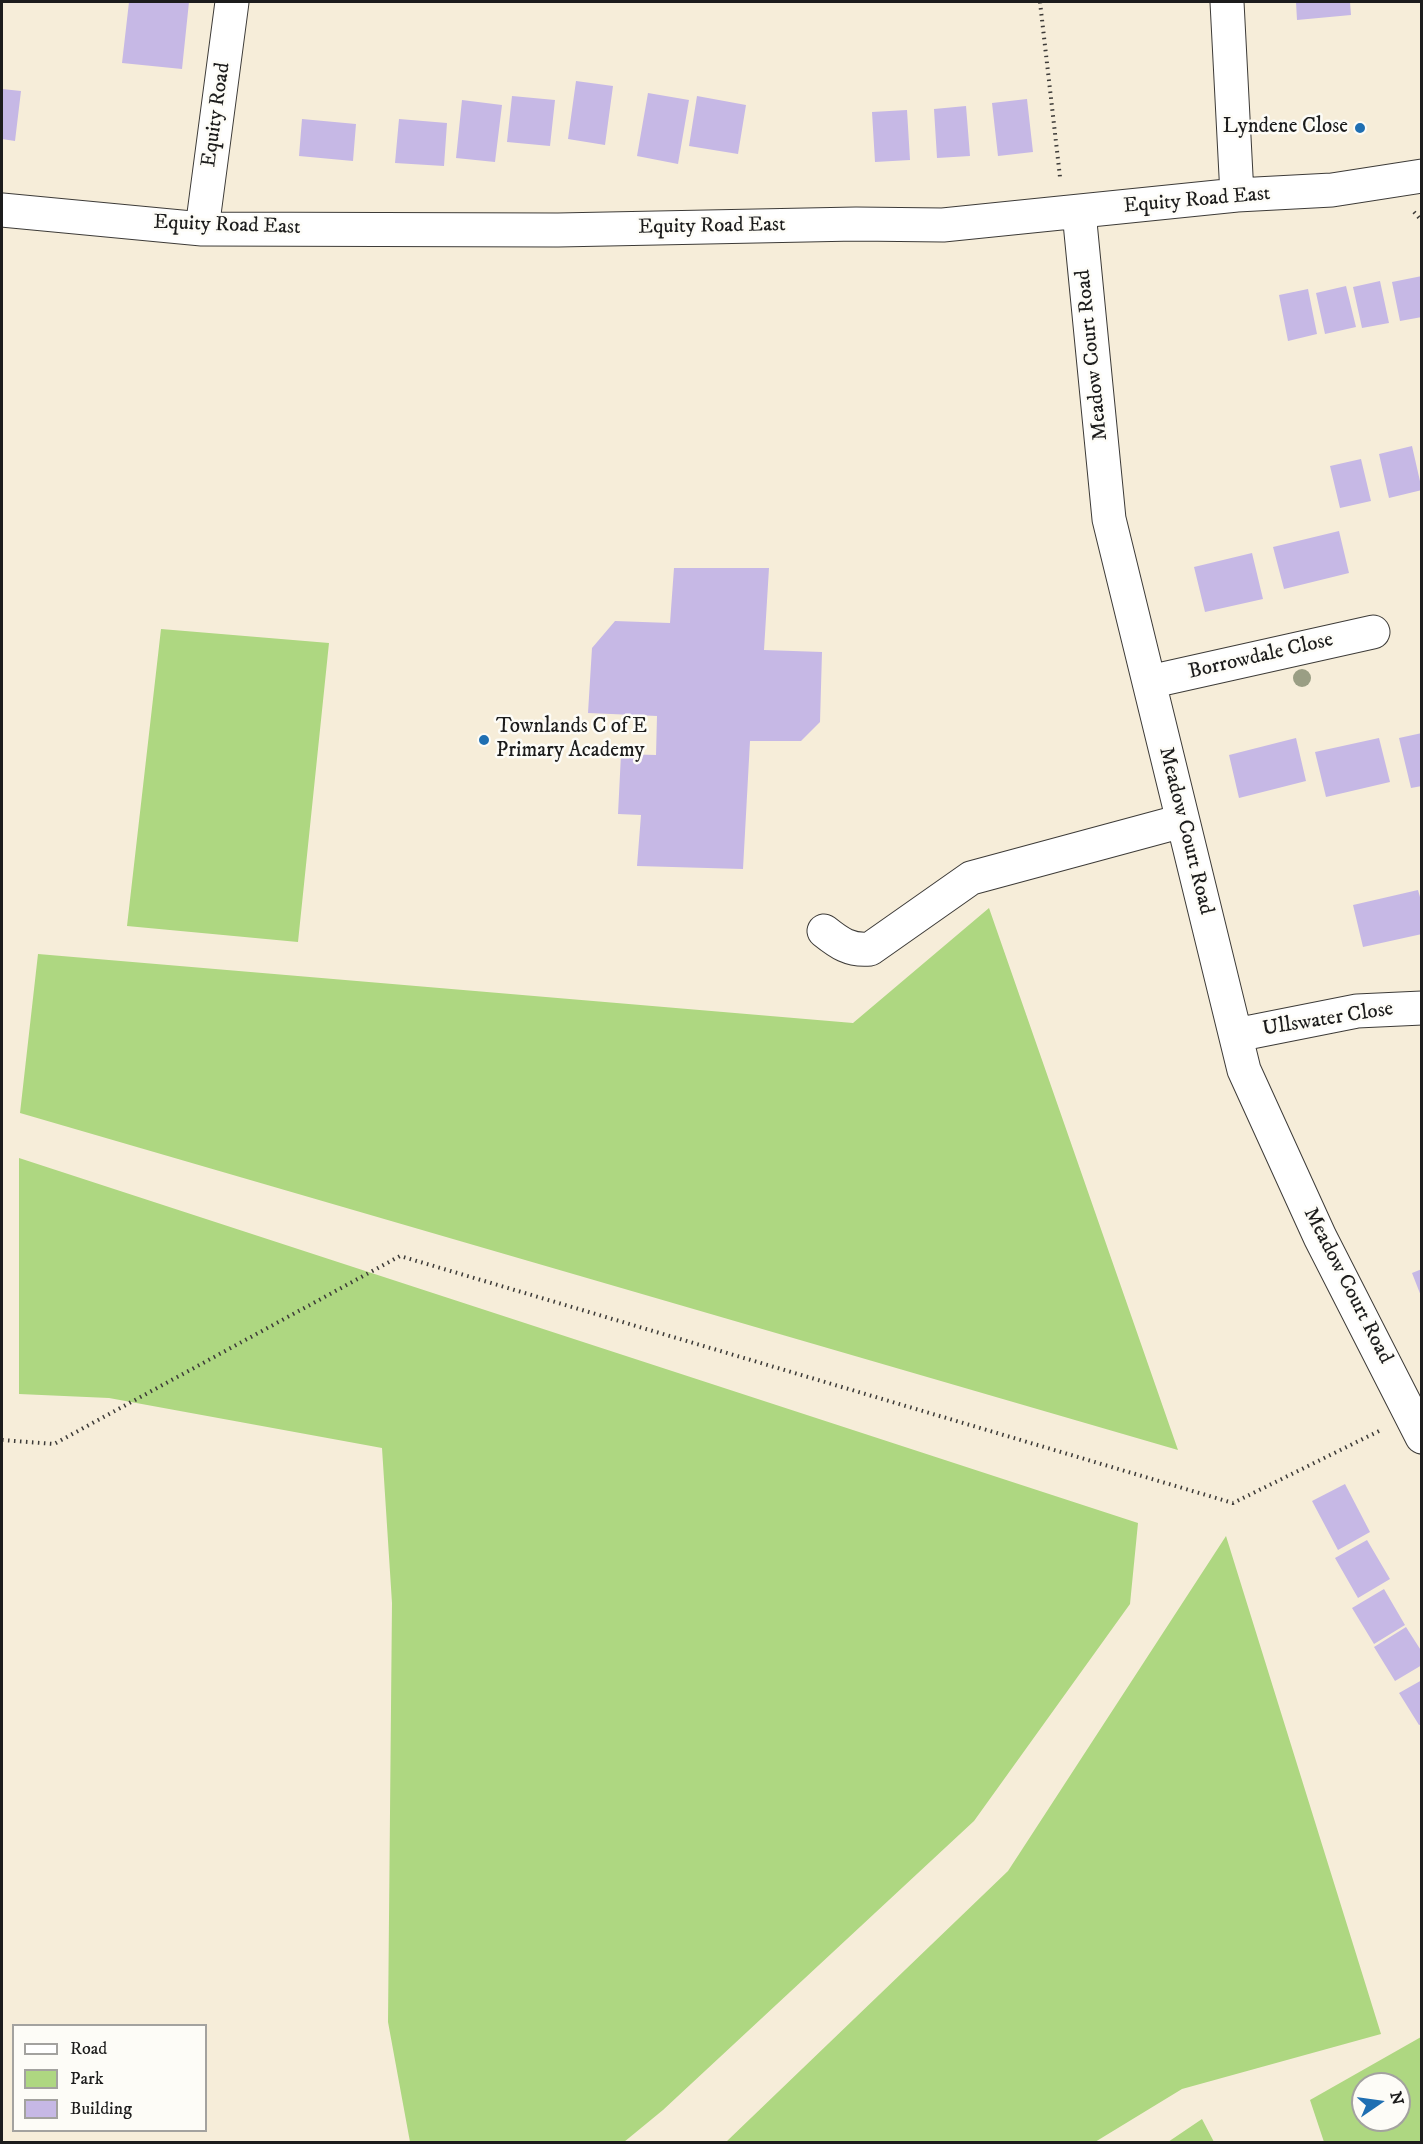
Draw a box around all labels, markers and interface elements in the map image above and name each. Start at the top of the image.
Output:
street label: Equity Road [197,61,237,169]
place label: Lyndene Close [1223,115,1348,141]
marker: Lyndene Close [1353,121,1367,135]
street label: Equity Road East [1122,182,1272,220]
street label: Equity Road East [153,211,301,241]
street label: Equity Road East [638,213,786,241]
street label: Meadow Court Road [1071,268,1115,442]
street label: Borrowdale Close [1186,628,1336,686]
place label: Townlands C of E Primary Academy [496,715,647,765]
marker: Townlands C of E Primary Academy [477,733,491,747]
street label: Meadow Court Road [1152,745,1218,917]
street label: Ullswater Close [1261,997,1395,1043]
street label: Meadow Court Road [1297,1204,1397,1368]
legend [12,2024,207,2132]
text: Road [70,2038,107,2060]
text: Park [70,2068,104,2090]
north arrow [1351,2072,1411,2132]
text: N [1385,2090,1408,2107]
text: Building [70,2098,132,2120]

